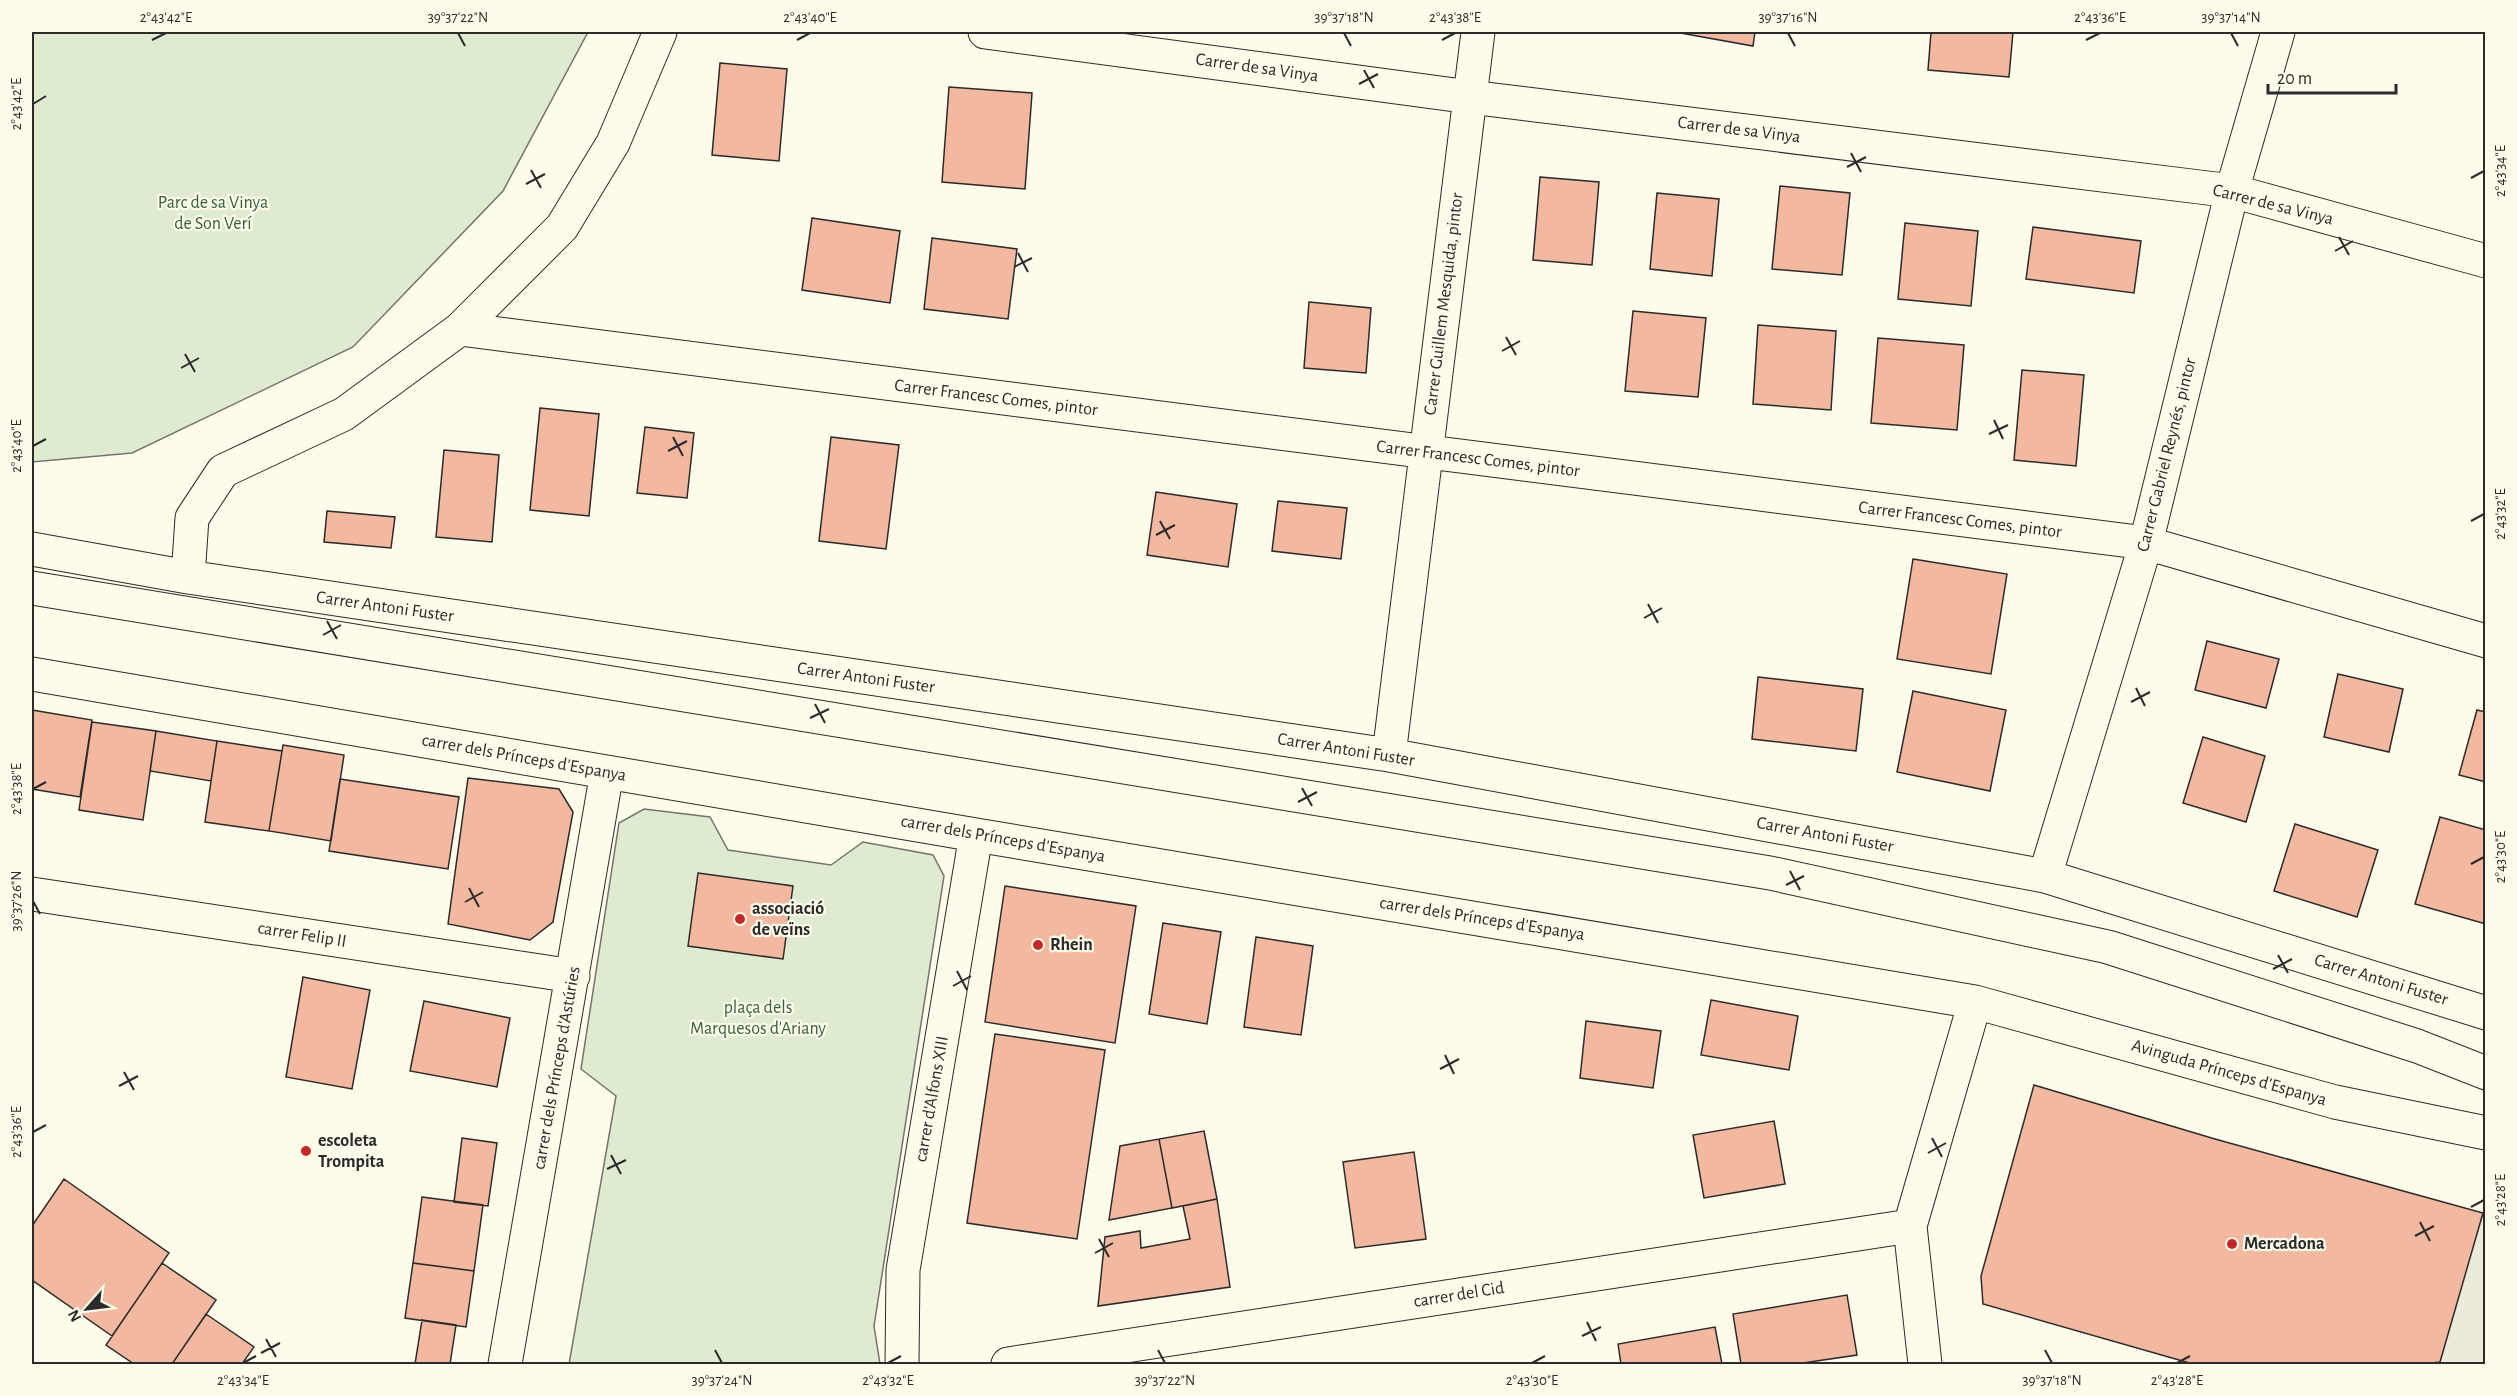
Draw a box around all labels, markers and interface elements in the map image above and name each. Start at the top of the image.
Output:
text: 2°43'42"E [140,10,192,25]
text: 39°37'22"N [428,10,488,25]
text: 2°43'40"E [783,10,837,25]
text: 39°37'18"N [1314,10,1374,25]
text: 2°43'38"E [1429,10,1481,25]
text: 39°37'16"N [1758,10,1818,25]
text: 2°43'36"E [2074,10,2126,25]
text: 39°37'14"N [2201,10,2261,25]
street label: Carrer de sa Vinya [1194,50,1320,86]
scale bar [2268,57,2396,95]
text: 20 m [2277,70,2312,88]
text: 2°43'42"E [9,78,24,130]
street label: Carrer de sa Vinya [1676,114,1802,146]
text: 2°43'34"E [2493,145,2508,197]
street label: Carrer de sa Vinya [2211,181,2335,229]
street label: Carrer Guillem Mesquida, pintor [1421,192,1467,416]
park label: Parc de sa Vinya de Son Verí [158,194,268,233]
street label: Carrer Gabriel Reynés, pintor [2134,356,2200,554]
street label: Carrer Francesc Comes, pintor [893,377,1099,419]
text: 2°43'40"E [9,419,24,473]
street label: Carrer Francesc Comes, pintor [1375,438,1581,480]
text: 2°43'32"E [2493,488,2508,540]
street label: Carrer Francesc Comes, pintor [1857,499,2063,541]
street label: Carrer Antoni Fuster [315,588,455,626]
street label: Carrer Antoni Fuster [796,659,936,697]
street label: Carrer Antoni Fuster [1276,730,1416,770]
street label: carrer dels Prínceps d'Espanya [420,731,628,785]
text: 2°43'38"E [9,763,24,815]
street label: carrer dels Prínceps d'Espanya [899,812,1107,866]
street label: Carrer Antoni Fuster [1755,814,1895,856]
text: 2°43'30"E [2493,831,2508,883]
text: 39°37'26"N [9,871,24,931]
street label: carrer dels Prínceps d'Espanya [1378,894,1586,944]
place label: associació de veïns [752,900,824,939]
marker: associació de veïns [733,912,747,926]
street label: carrer Felip II [256,919,348,951]
place label: Rhein [1050,936,1093,954]
marker: Rhein [1031,938,1045,952]
street label: Carrer Antoni Fuster [2312,951,2450,1009]
street label: carrer dels Prínceps d'Astúries [530,965,584,1171]
park label: plaça dels Marquesos d'Ariany [690,999,826,1038]
street label: carrer d'Alfons XIII [912,1035,952,1163]
street label: Avinguda Prínceps d'Espanya [2129,1037,2329,1109]
text: 2°43'36"E [9,1106,24,1158]
place label: escoleta Trompita [318,1132,385,1171]
marker: escoleta Trompita [299,1144,313,1158]
text: 2°43'28"E [2493,1174,2508,1226]
place label: Mercadona [2244,1235,2325,1253]
marker: Mercadona [2225,1237,2239,1251]
north arrow [57,1279,117,1339]
street label: carrer del Cid [1412,1279,1506,1311]
text: N [65,1307,84,1324]
text: 2°43'34"E [217,1373,269,1388]
text: 39°37'24"N [691,1373,753,1388]
text: 2°43'32"E [862,1373,914,1388]
text: 39°37'22"N [1135,1373,1195,1388]
text: 2°43'30"E [1506,1373,1558,1388]
text: 39°37'18"N [2022,1373,2082,1388]
text: 2°43'28"E [2151,1373,2203,1388]

